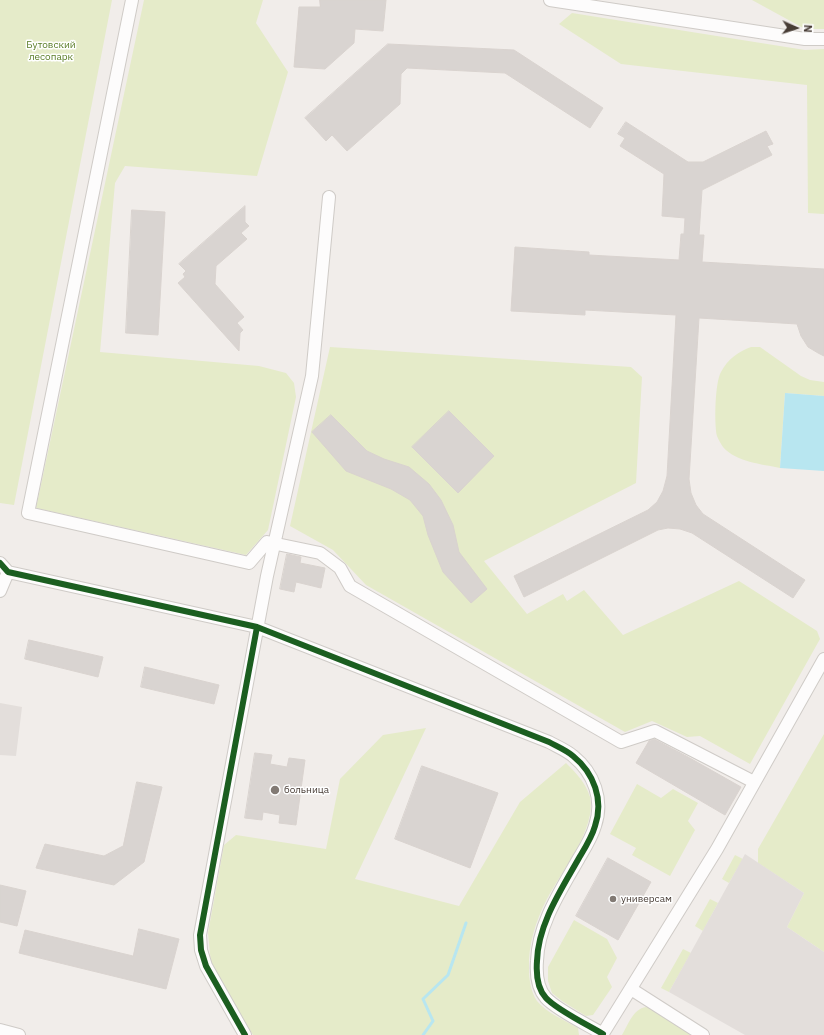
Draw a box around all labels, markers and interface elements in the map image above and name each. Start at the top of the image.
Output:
north arrow [776,8,816,48]
text: N [801,24,815,33]
park label: Бутовский лесопарк [26,39,76,62]
marker: больница [269,784,281,796]
place label: больница [284,784,329,796]
place label: универсам [621,893,672,905]
marker: универсам [608,894,618,904]

